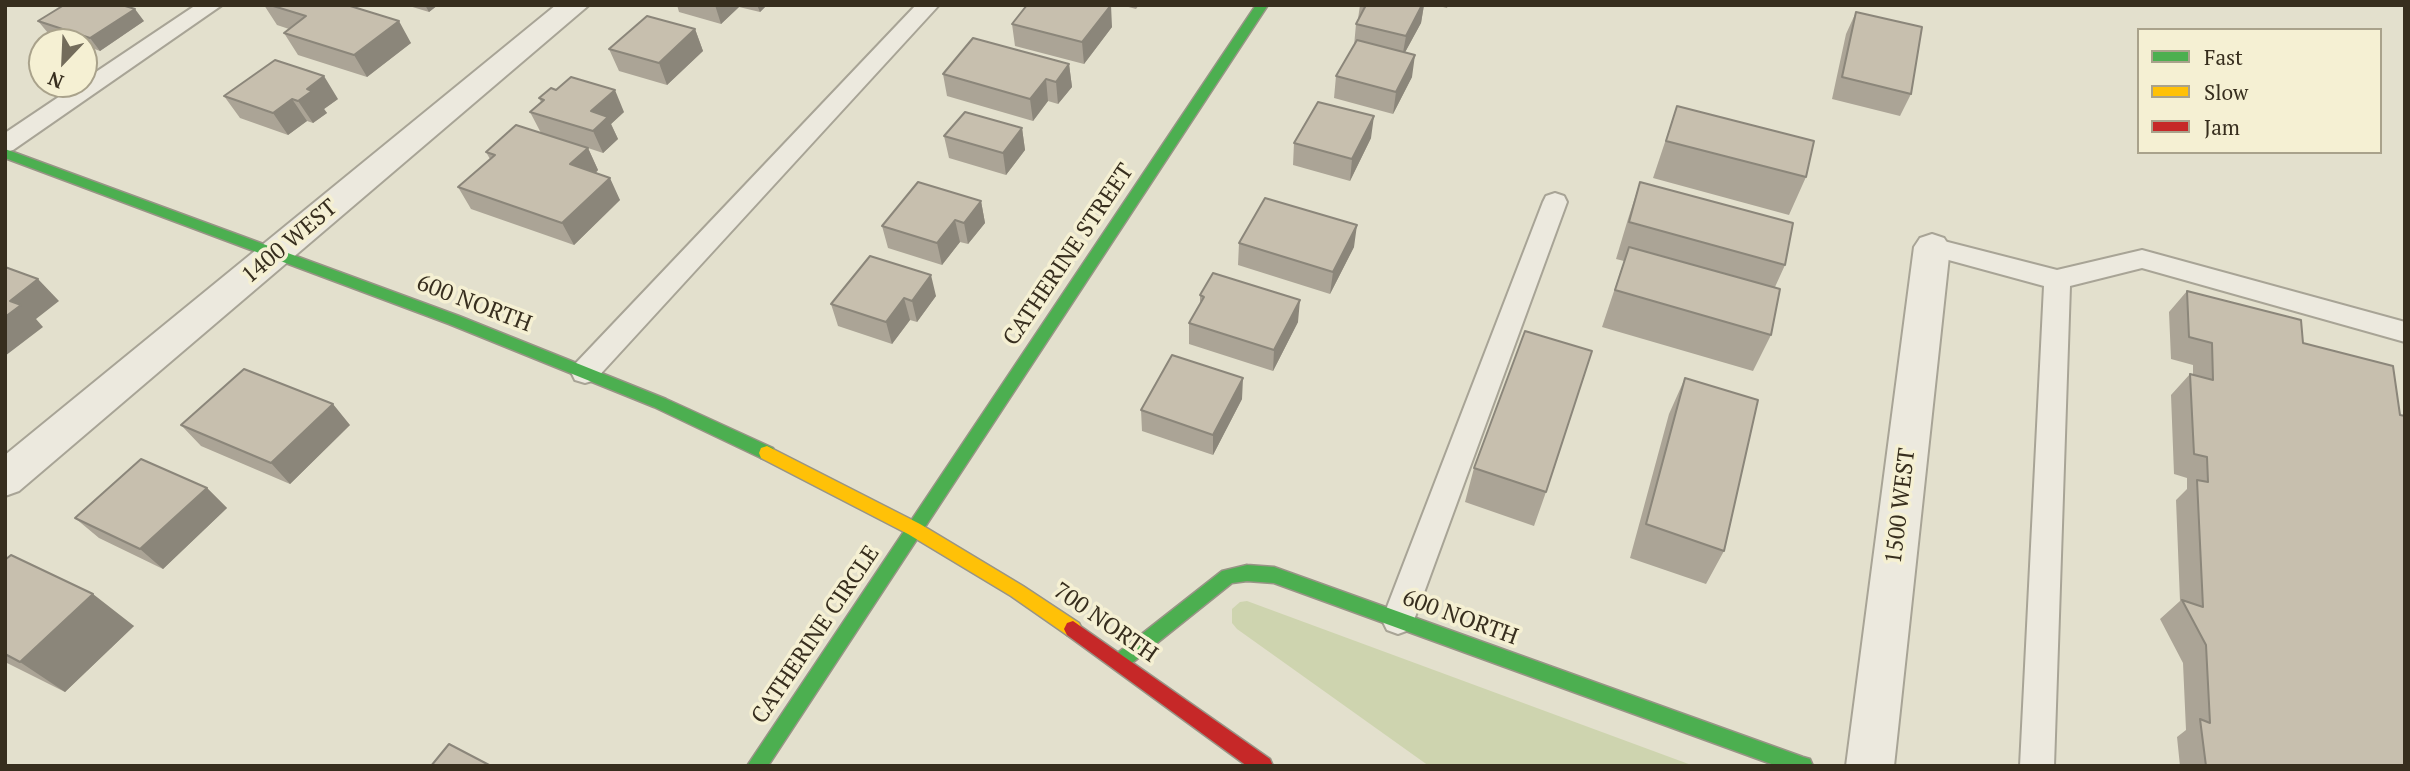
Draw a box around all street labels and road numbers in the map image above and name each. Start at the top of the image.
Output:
street label: CATHERINE STREET [998,159,1140,351]
street label: 1400 WEST [237,194,343,290]
street label: 600 NORTH [413,269,535,339]
street label: 1500 WEST [1880,447,1922,565]
street label: CATHERINE CIRCLE [746,541,886,729]
street label: 700 NORTH [1048,577,1162,669]
street label: 600 NORTH [1399,584,1521,652]

